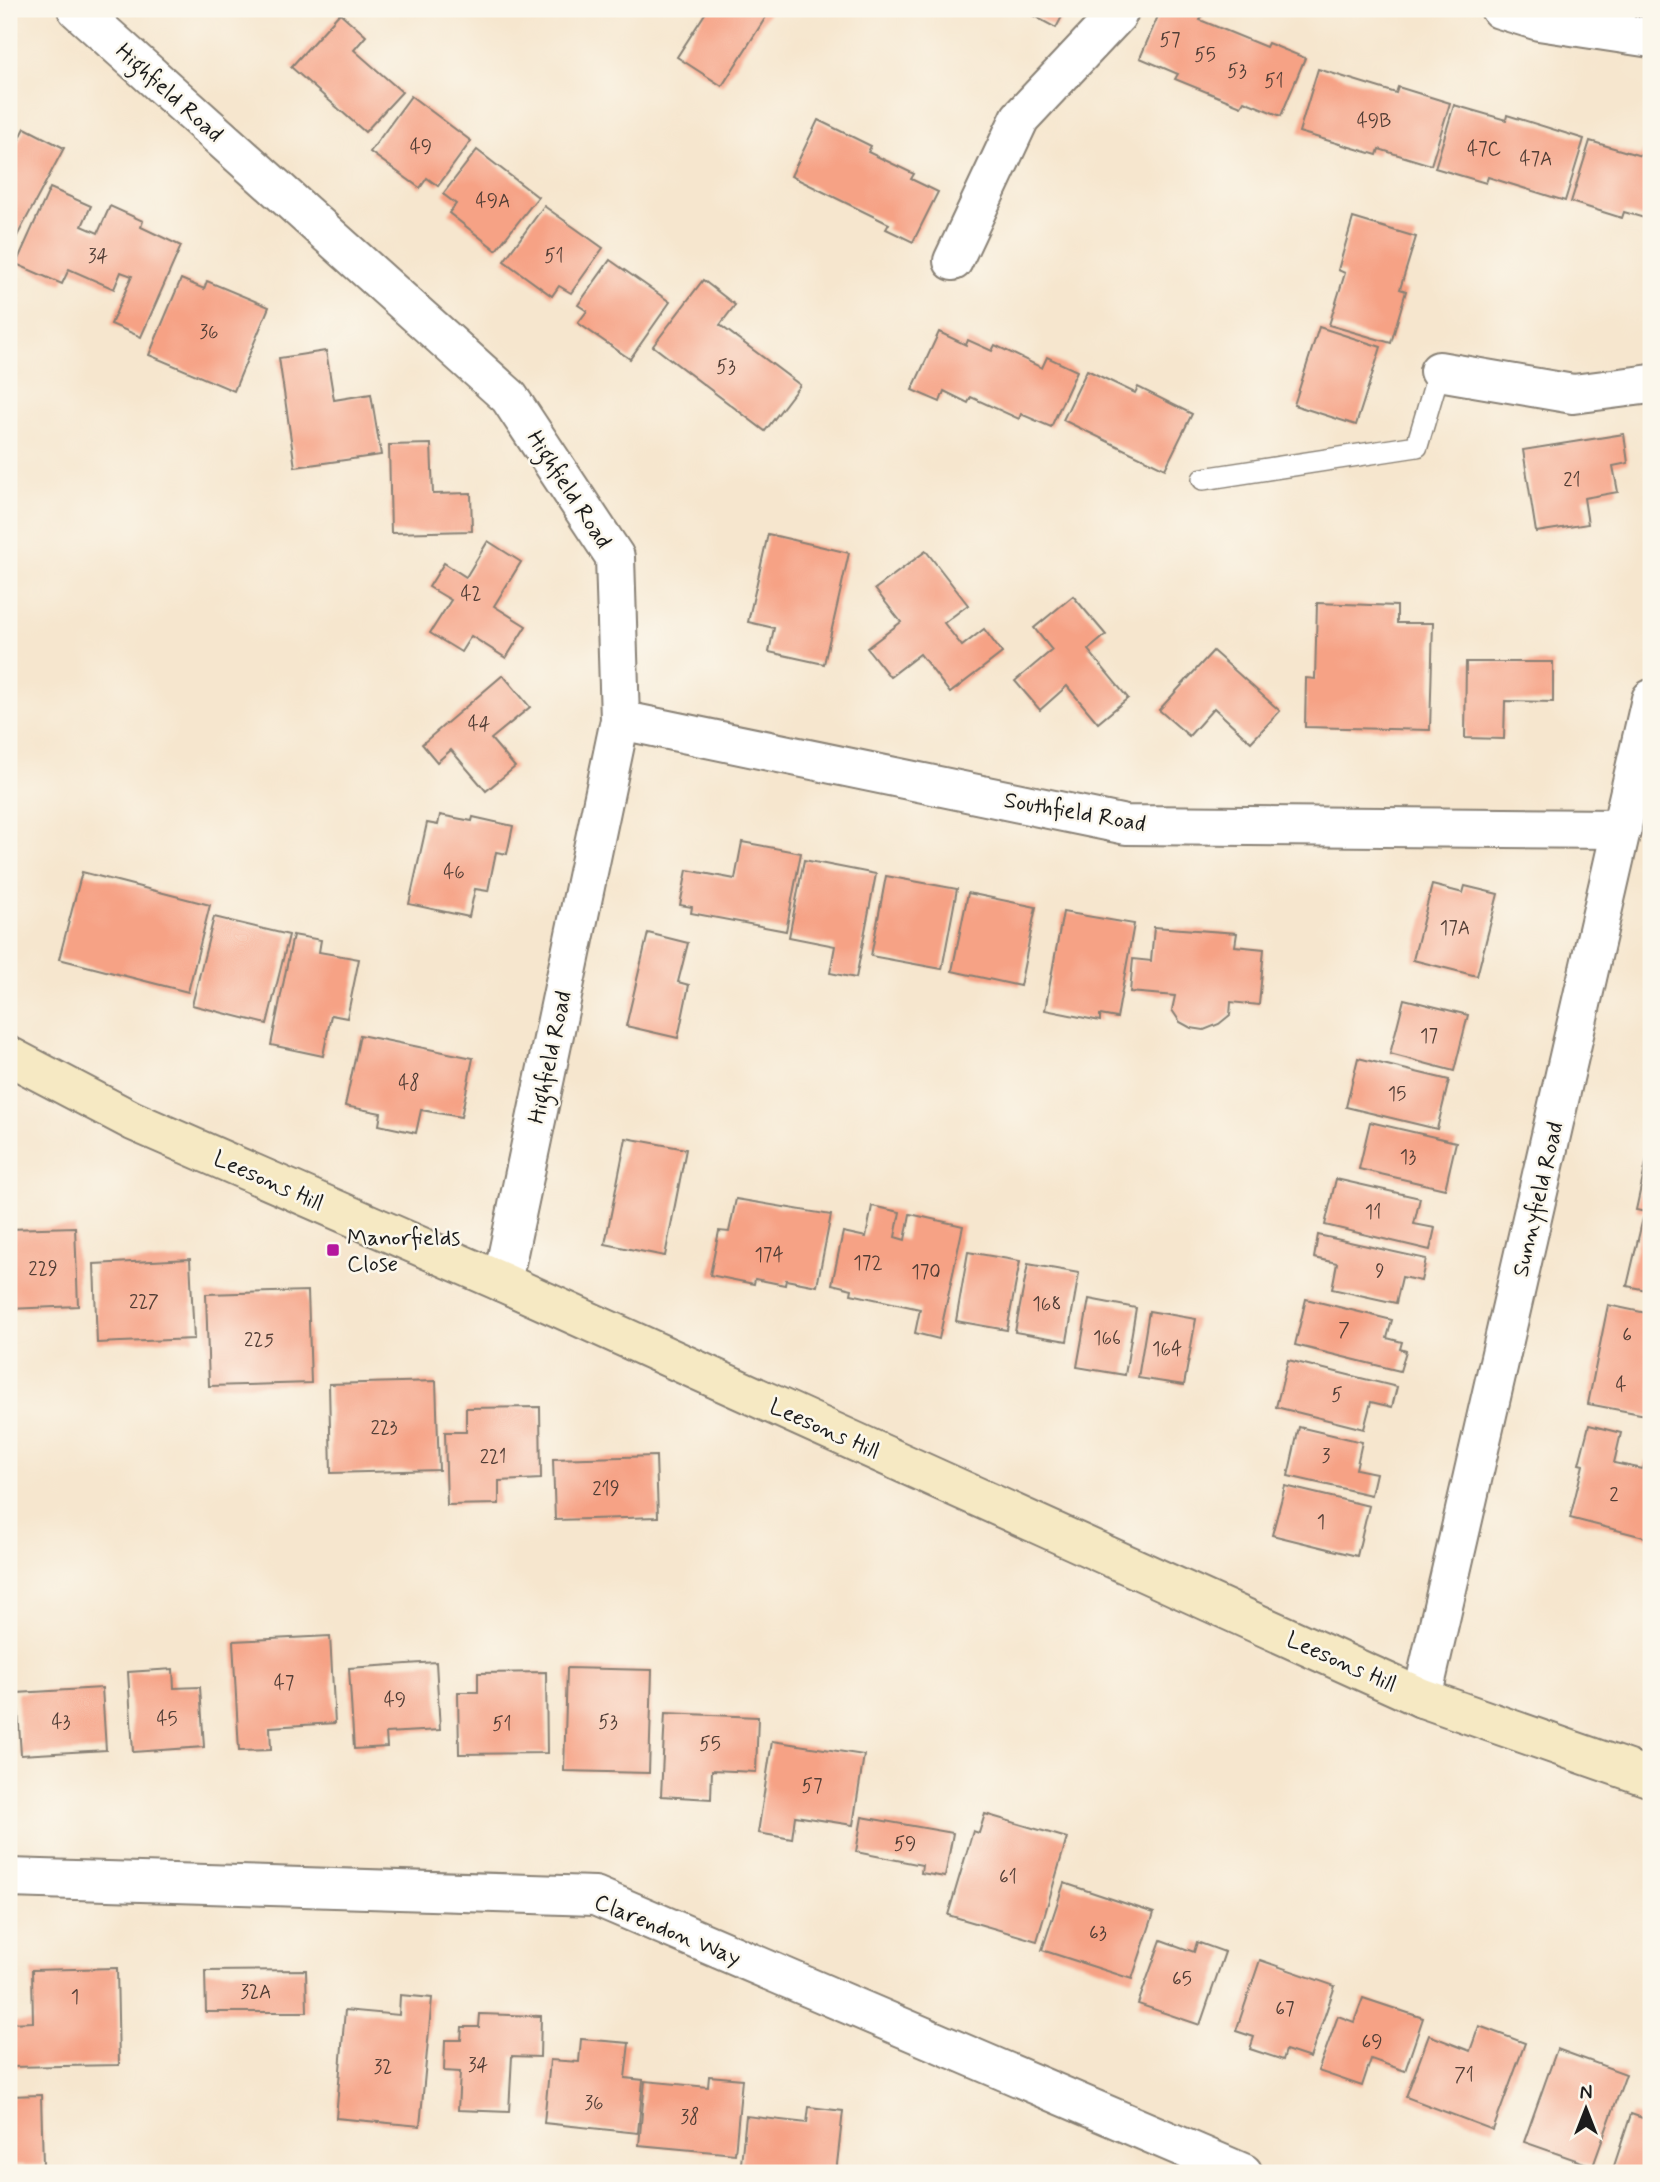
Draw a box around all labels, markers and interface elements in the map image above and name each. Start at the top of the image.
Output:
house number: 57 [1160,28,1180,53]
street label: Highfield Road [107,37,229,151]
house number: 55 [1194,43,1216,68]
house number: 53 [1227,59,1247,84]
house number: 51 [1264,69,1284,94]
house number: 49B [1357,109,1391,134]
house number: 49 [410,135,432,160]
house number: 47C [1467,137,1502,162]
house number: 47A [1519,147,1553,172]
house number: 49A [476,189,510,214]
house number: 34 [88,244,108,269]
house number: 51 [544,244,564,269]
house number: 36 [199,320,219,345]
house number: 53 [716,355,736,380]
street label: Highfield Road [517,425,618,556]
house number: 21 [1563,468,1581,493]
house number: 42 [460,582,482,607]
house number: 44 [468,712,490,737]
street label: Southfield Road [1001,786,1148,840]
house number: 46 [443,860,465,885]
house number: 17A [1440,916,1470,941]
street label: Highfield Road [522,988,582,1127]
house number: 17 [1420,1024,1438,1049]
house number: 48 [398,1071,420,1096]
house number: 15 [1388,1082,1406,1107]
street label: Sunnyfield Road [1507,1119,1571,1280]
street label: Leesons Hill [208,1144,328,1219]
house number: 13 [1400,1145,1416,1170]
house number: 11 [1365,1200,1381,1225]
place label: Manorfields Close [347,1224,460,1280]
marker: Manorfields Close [325,1242,341,1258]
house number: 174 [754,1243,784,1268]
house number: 172 [853,1251,883,1276]
house number: 229 [28,1257,58,1282]
house number: 9 [1375,1259,1385,1284]
house number: 170 [911,1260,941,1285]
house number: 227 [129,1290,159,1315]
house number: 168 [1032,1292,1062,1317]
house number: 7 [1338,1318,1350,1343]
house number: 6 [1622,1323,1632,1348]
house number: 166 [1093,1326,1121,1351]
house number: 225 [244,1328,274,1353]
house number: 164 [1152,1337,1182,1362]
house number: 4 [1615,1373,1627,1398]
house number: 5 [1331,1383,1343,1408]
street label: Leesons Hill [764,1392,884,1467]
house number: 223 [370,1416,398,1441]
house number: 3 [1322,1444,1331,1469]
house number: 221 [480,1445,506,1470]
house number: 219 [592,1477,620,1502]
house number: 2 [1609,1483,1619,1508]
house number: 1 [1317,1510,1325,1535]
street label: Leesons Hill [1281,1625,1401,1700]
house number: 47 [274,1671,294,1696]
house number: 49 [384,1688,406,1713]
house number: 45 [156,1707,178,1732]
house number: 43 [51,1710,71,1735]
house number: 53 [598,1710,618,1735]
house number: 51 [492,1712,512,1737]
house number: 55 [699,1732,721,1757]
house number: 57 [802,1774,822,1799]
house number: 59 [894,1832,916,1857]
house number: 61 [999,1865,1017,1890]
street label: Clarendon Way [589,1888,745,1974]
house number: 63 [1089,1921,1107,1946]
house number: 65 [1172,1967,1192,1992]
house number: 32A [240,1980,272,2005]
house number: 1 [71,1985,79,2010]
house number: 67 [1275,1997,1295,2022]
house number: 69 [1361,2030,1383,2055]
house number: 34 [468,2053,488,2078]
house number: 32 [374,2055,392,2080]
house number: 71 [1454,2063,1474,2088]
north arrow [1552,2074,1622,2144]
text: N [1580,2081,1592,2106]
house number: 36 [584,2091,604,2116]
house number: 38 [680,2105,700,2130]

